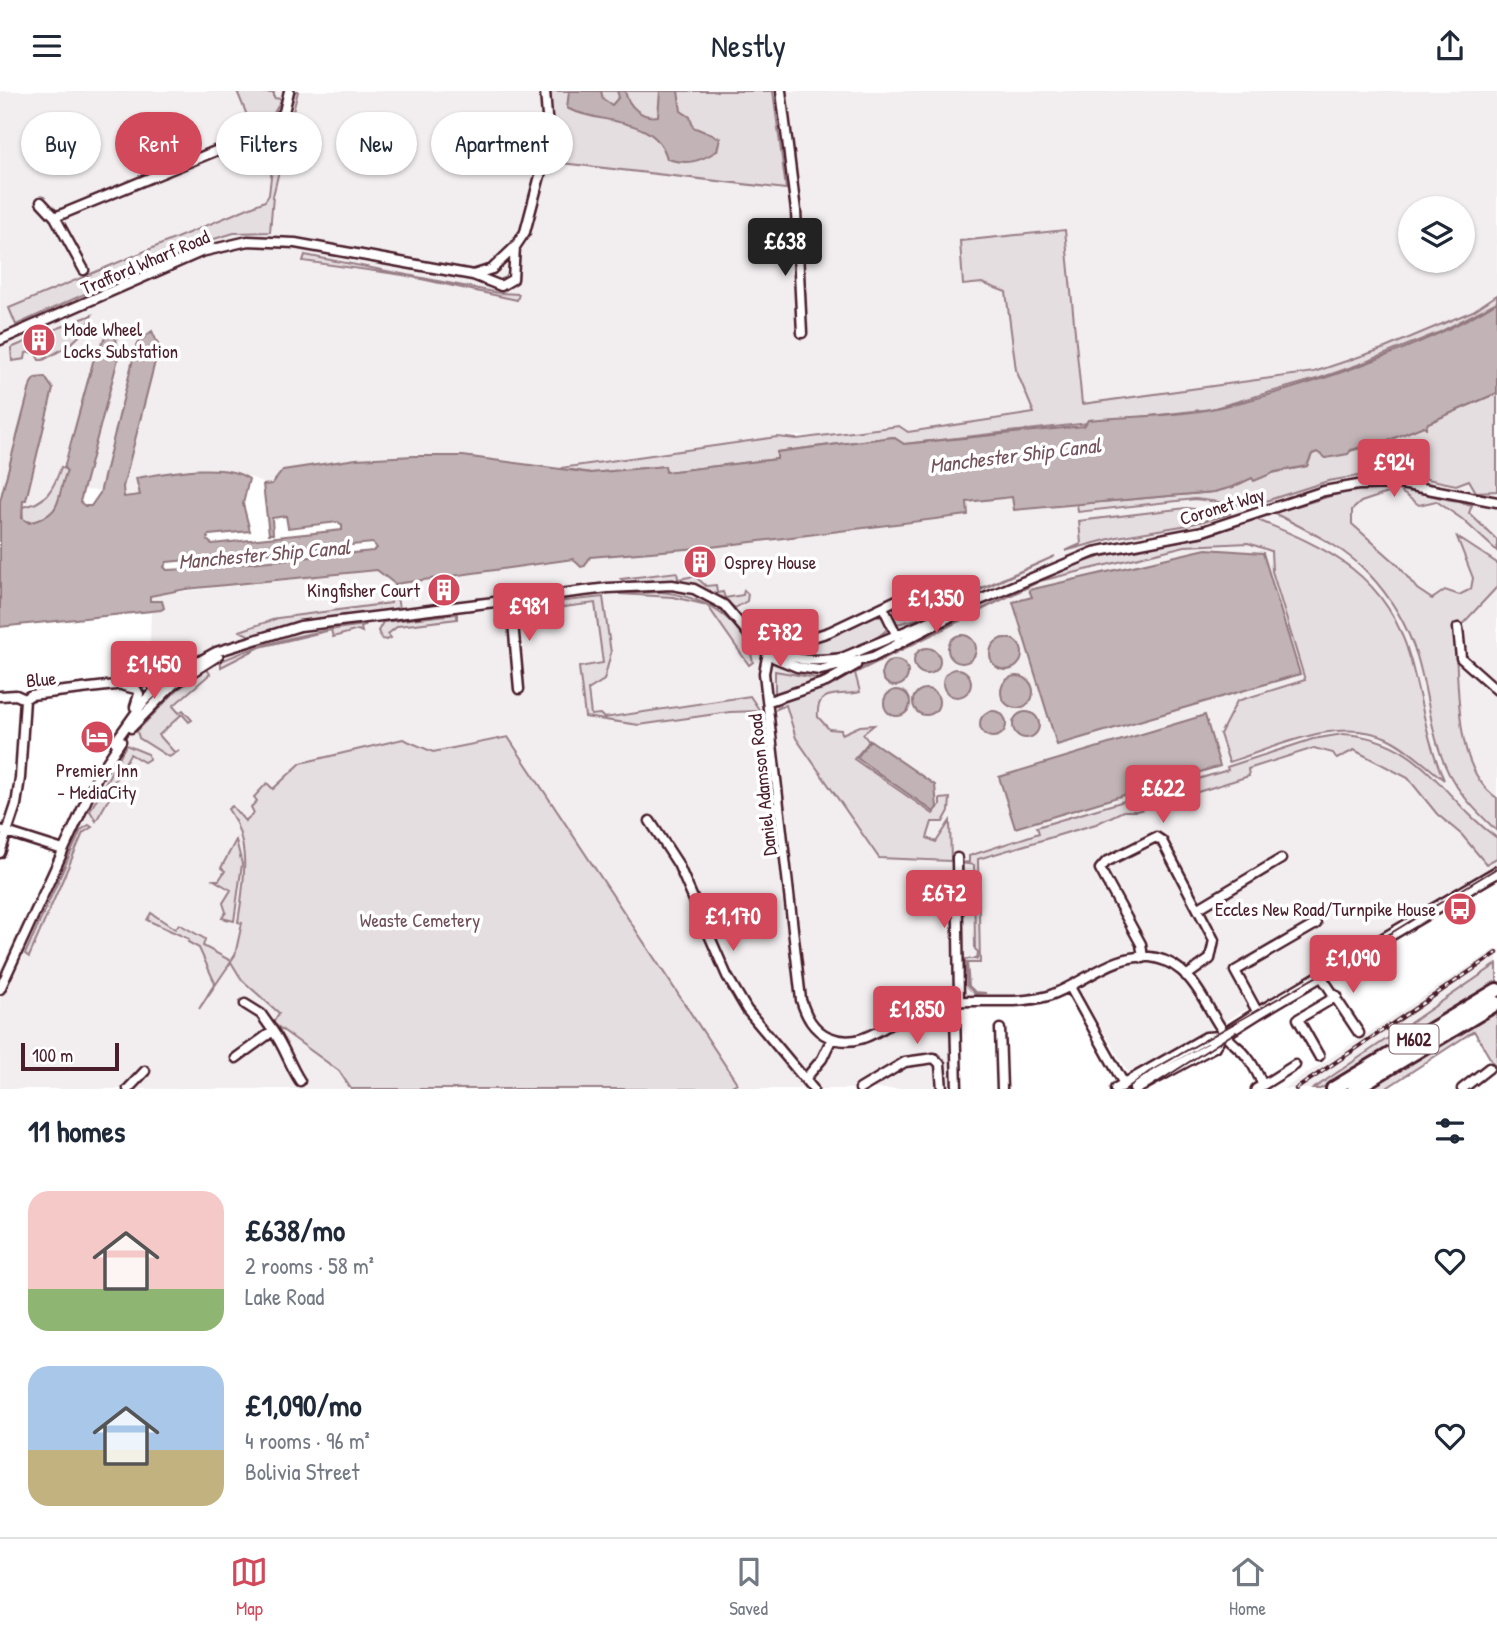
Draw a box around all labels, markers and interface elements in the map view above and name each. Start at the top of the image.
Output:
text: Nestly [711,24,786,67]
icon: menu [28,27,66,65]
icon: share [1431,27,1469,65]
chip: Buy [21,112,101,175]
chip: Rent [115,112,202,175]
chip: Filters [216,112,322,175]
chip: New [336,112,417,175]
chip: Apartment [431,112,573,175]
map controls [1398,196,1475,273]
button: layers [1398,196,1475,273]
pin: £638 [744,219,826,278]
street label: Trafford Wharf Road [77,223,214,301]
text: £638 [764,225,806,256]
place label: Mode Wheel Locks Substation [64,316,178,364]
building icon: Mode Wheel Locks Substation [20,321,58,359]
water label: Manchester Ship Canal [928,430,1104,480]
pin: £924 [1353,439,1435,499]
text: £924 [1374,446,1414,477]
street label: Coronet Way [1176,481,1268,531]
water label: Manchester Ship Canal [177,532,352,576]
building icon: Osprey House [681,543,719,581]
place label: Osprey House [724,549,817,575]
building icon: Kingfisher Court [425,571,463,609]
pin: £1,350 [879,575,993,635]
place label: Kingfisher Court [307,577,420,603]
text: £1,350 [908,582,964,613]
pin: £981 [488,583,570,643]
text: £981 [509,590,549,621]
pin: £782 [739,609,821,669]
text: £782 [758,616,802,647]
pin: £1,450 [97,641,211,701]
text: £1,450 [127,648,181,679]
street label: Blue [25,665,57,693]
street label: Daniel Adamson Road [742,712,782,857]
hotel icon: Premier Inn - MediaCity [78,718,116,756]
place label: Premier Inn - MediaCity [56,757,138,805]
pin: £622 [1122,765,1204,825]
text: £622 [1141,772,1185,803]
pin: £672 [903,871,985,930]
text: £672 [922,877,966,908]
bus stop icon: Eccles New Road/Turnpike House [1441,890,1479,928]
pin: £1,170 [676,893,790,953]
place label: Eccles New Road/Turnpike House [1215,896,1436,922]
text: £1,170 [705,900,761,931]
park label: Weaste Cemetery [360,907,480,933]
pin: £1,090 [1296,935,1410,995]
text: £1,090 [1326,942,1380,973]
pin: £1,850 [860,986,974,1046]
text: £1,850 [889,993,945,1024]
road number: M602 [1390,1024,1438,1053]
scale bar [21,1040,119,1072]
text: 100 m [32,1042,73,1068]
text: 11 homes [28,1111,125,1151]
icon: filters [1431,1112,1469,1150]
text: £638/mo [245,1210,345,1250]
icon: home [84,1219,168,1303]
icon: heart [1431,1242,1469,1280]
text: 2 rooms · 58 m² [245,1250,374,1281]
text: Lake Road [245,1281,324,1312]
text: £1,090/mo [245,1385,362,1425]
icon: home [84,1394,168,1478]
icon: heart [1431,1417,1469,1455]
text: 4 rooms · 96 m² [245,1425,370,1456]
text: Bolivia Street [245,1456,359,1487]
tab: Map [230,1553,268,1621]
tab: Saved [729,1553,768,1621]
tab: Home [1229,1553,1267,1621]

